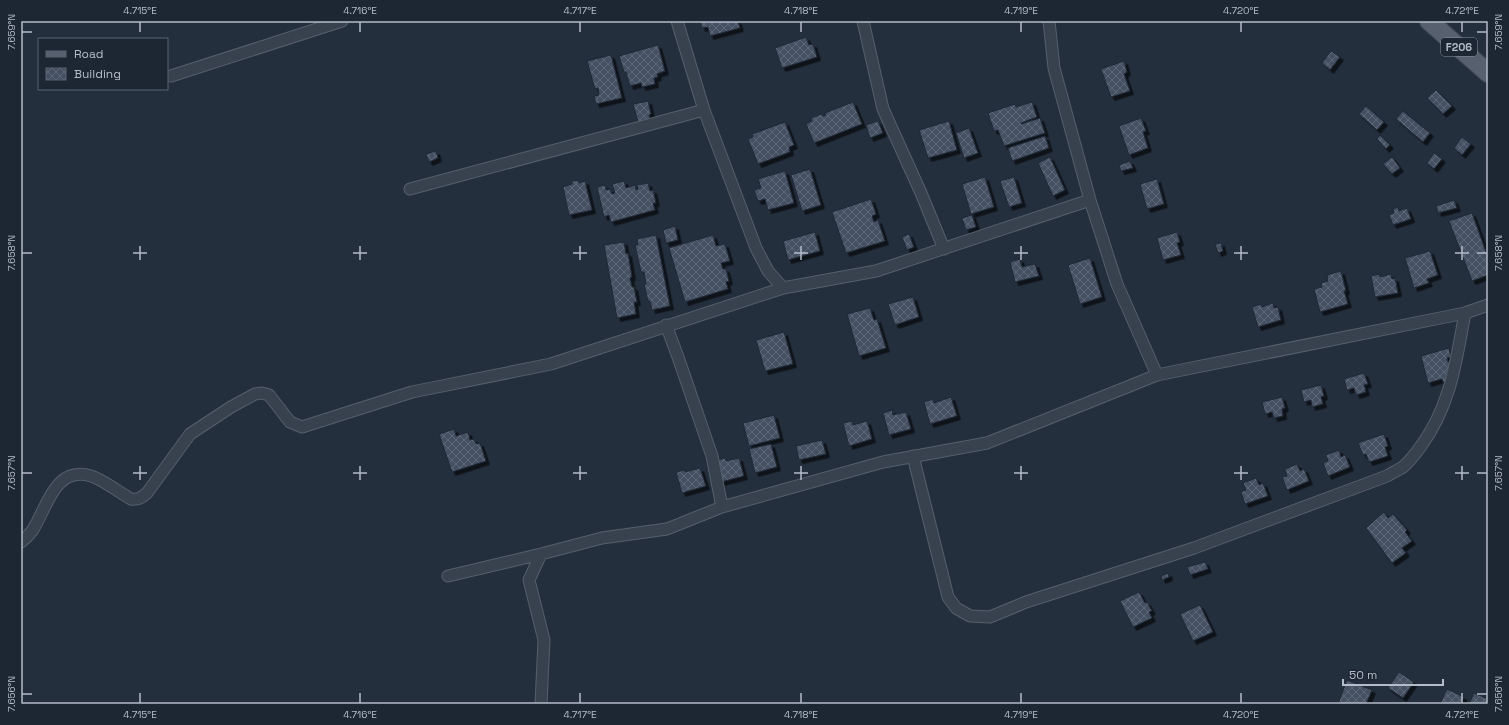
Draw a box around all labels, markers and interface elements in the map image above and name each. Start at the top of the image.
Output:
text: 4.715°E [123,4,157,17]
text: 4.716°E [343,4,377,17]
text: 4.717°E [563,4,597,17]
text: 4.718°E [784,4,818,17]
text: 4.719°E [1004,4,1038,17]
text: 4.720°E [1223,4,1259,17]
text: 4.721°E [1445,4,1479,17]
text: 7.659°N [5,14,18,50]
text: 7.659°N [1492,14,1505,50]
legend [38,38,168,90]
road number: F206 [1441,38,1477,56]
text: Road [74,46,103,62]
text: Building [74,66,121,82]
text: 7.658°N [5,235,18,271]
text: 7.658°N [1492,235,1505,271]
text: 7.657°N [5,455,18,491]
text: 7.657°N [1492,455,1505,491]
scale bar [1343,661,1443,687]
text: 50 m [1349,667,1377,683]
text: 7.656°N [5,676,18,712]
text: 7.656°N [1492,676,1505,712]
text: 4.715°E [123,708,157,721]
text: 4.716°E [343,708,377,721]
text: 4.717°E [563,708,597,721]
text: 4.718°E [784,708,818,721]
text: 4.719°E [1004,708,1038,721]
text: 4.720°E [1223,708,1259,721]
text: 4.721°E [1445,708,1479,721]

